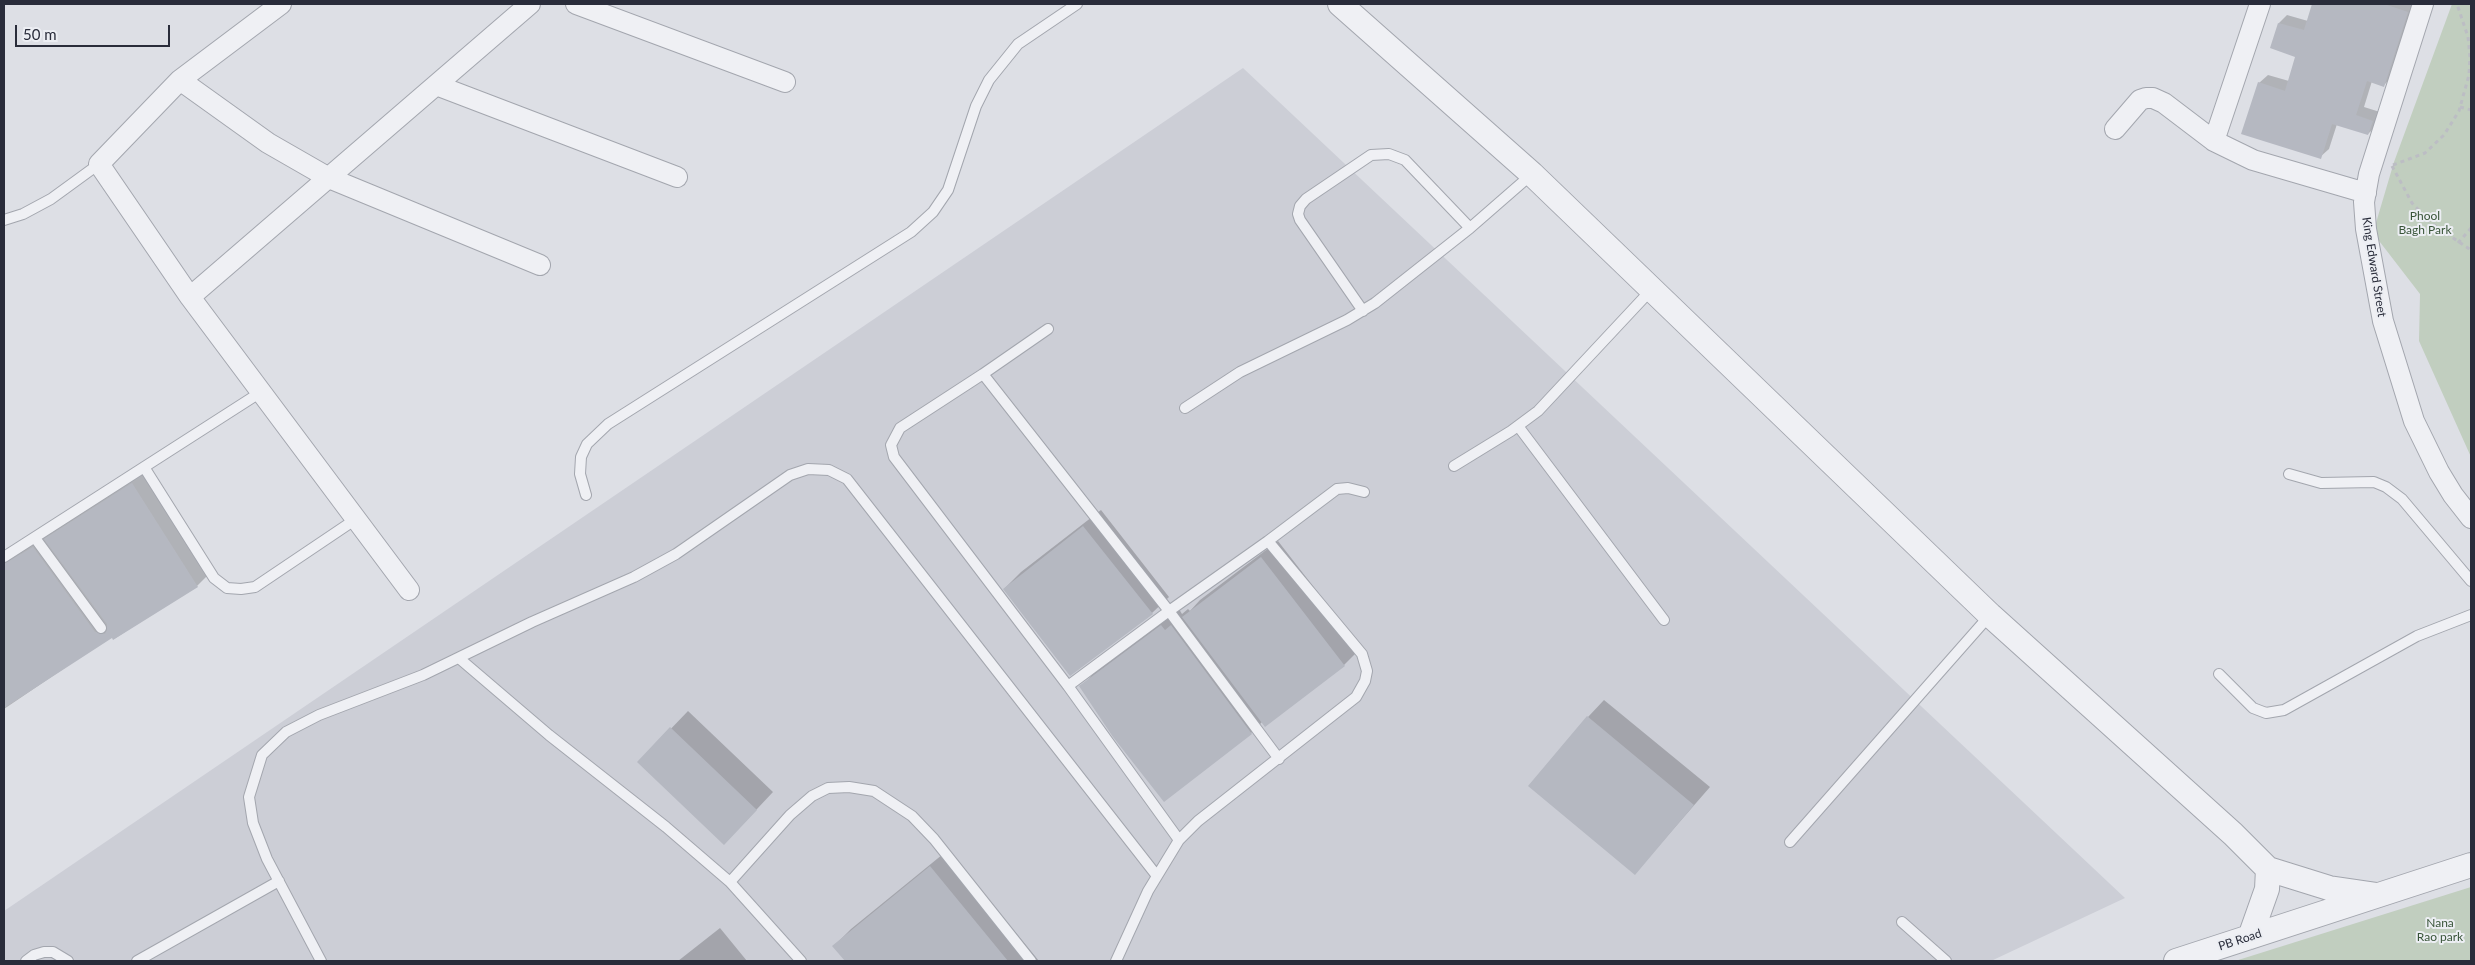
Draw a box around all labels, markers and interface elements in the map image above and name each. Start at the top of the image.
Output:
scale bar [18,15,172,47]
text: 50 m [23,25,57,43]
park label: Phool Bagh Park [2398,209,2452,237]
street label: King Edward Street [2359,216,2389,318]
park label: Nana Rao park [2417,916,2463,944]
street label: PB Road [2217,926,2263,954]

